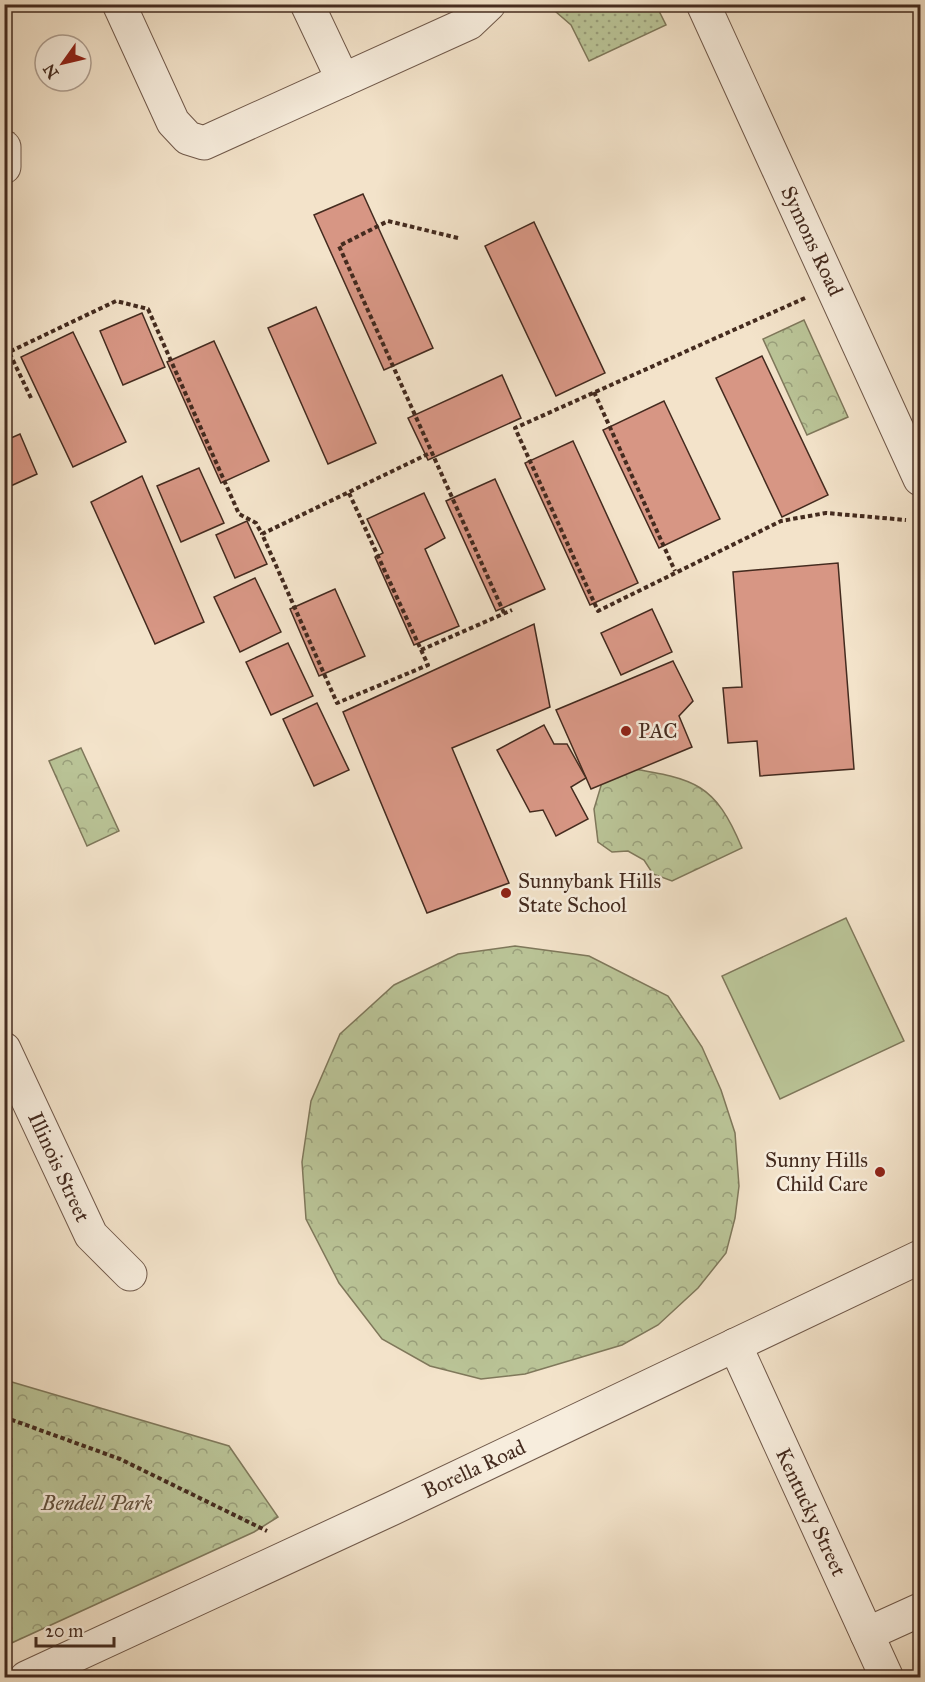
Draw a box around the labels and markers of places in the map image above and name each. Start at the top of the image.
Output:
place label: PAC [638,718,677,744]
marker: PAC [619,724,633,738]
place label: Sunnybank Hills State School [518,868,661,918]
marker: Sunnybank Hills State School [499,886,513,900]
place label: Sunny Hills Child Care [765,1147,868,1197]
marker: Sunny Hills Child Care [873,1165,887,1179]

